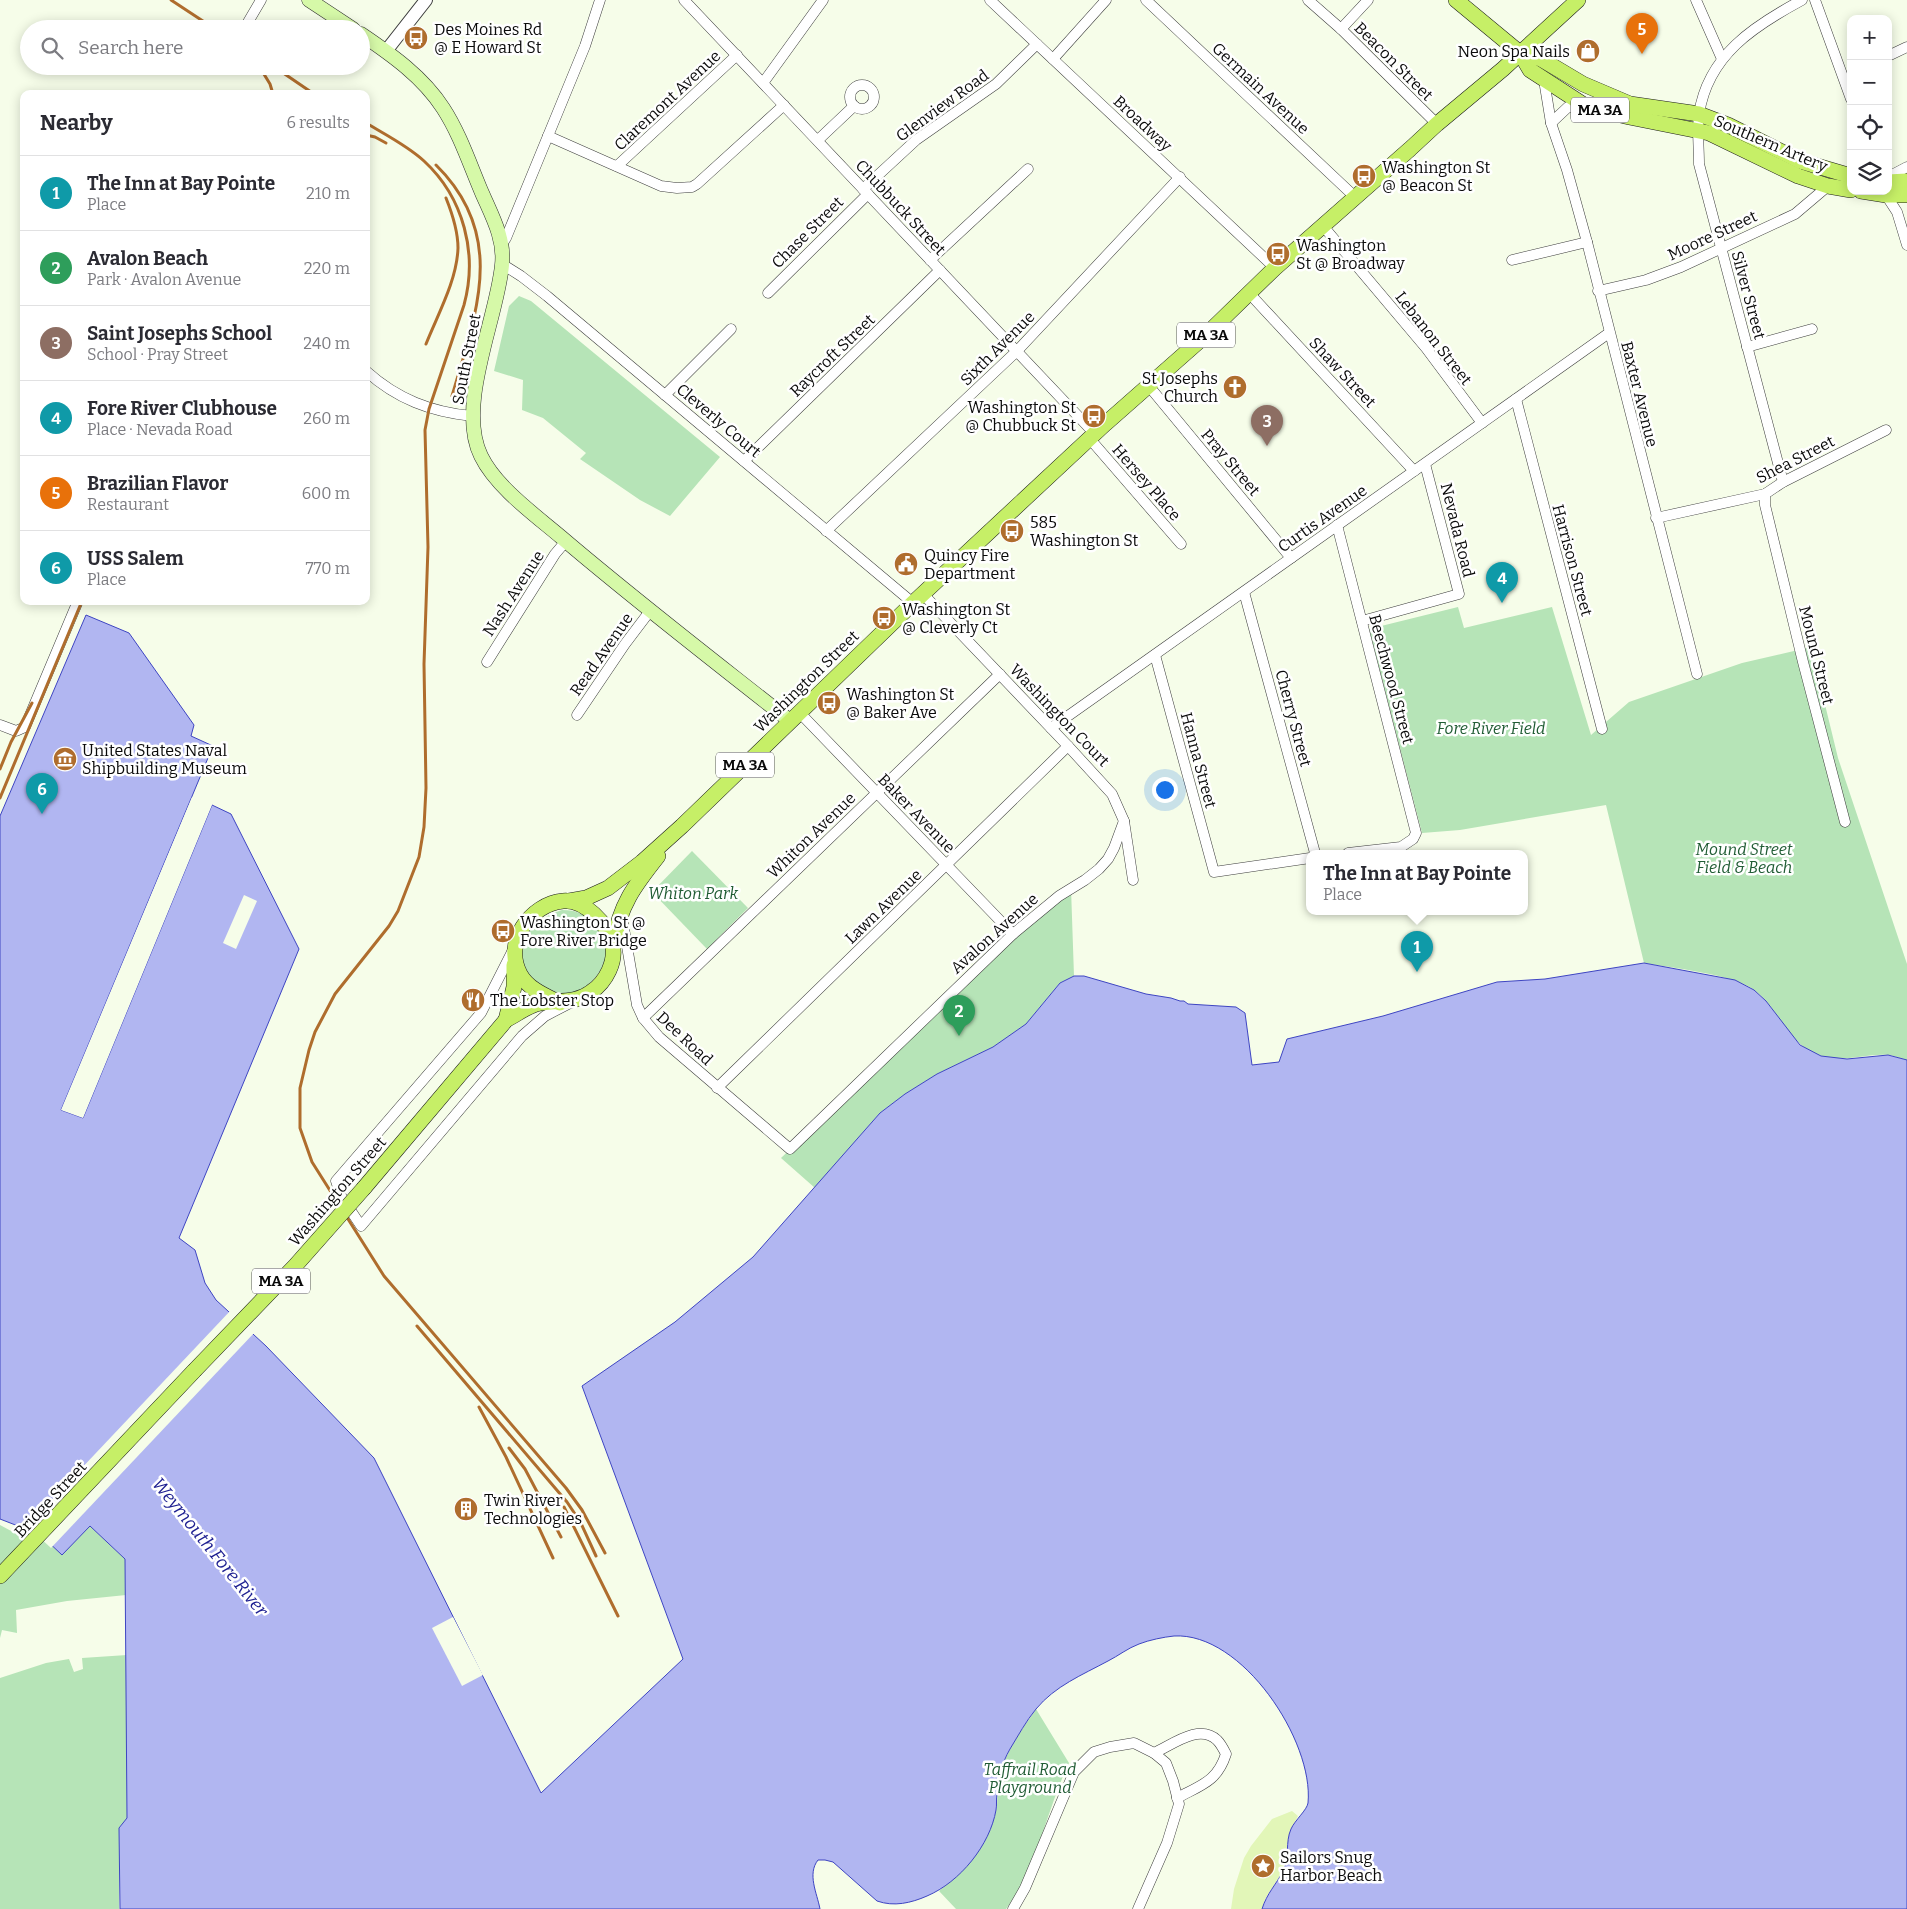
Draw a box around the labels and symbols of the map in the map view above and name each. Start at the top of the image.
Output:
pin: 5 [1626,13,1658,54]
street label: Beacon Street [1350,18,1437,105]
place label: Des Moines Rd @ E Howard St [434,20,543,57]
bus stop icon: Des Moines Rd @ E Howard St [403,25,429,51]
shop icon: Neon Spa Nails [1575,38,1601,64]
street label: Germain Avenue [1208,39,1313,138]
place label: Neon Spa Nails [1458,42,1570,61]
street label: Claremont Avenue [610,46,724,154]
street label: Glenview Road [892,65,993,145]
street label: Broadway [1109,92,1176,156]
road number: MA 3A [1571,98,1629,122]
street label: Southern Artery [1711,111,1831,176]
street label: Chubbuck Street [852,156,950,259]
place label: Washington St @ Beacon St [1382,158,1491,195]
bus stop icon: Washington St @ Beacon St [1351,163,1377,189]
street label: Chase Street [768,192,847,272]
street label: Moore Street [1665,206,1760,264]
place label: Washington St @ Broadway [1296,236,1405,273]
bus stop icon: Washington St @ Broadway [1265,241,1291,267]
street label: Silver Street [1728,249,1769,341]
street label: Lebanon Street [1391,288,1476,389]
street label: Sixth Avenue [956,307,1038,389]
street label: Raycroft Street [786,310,879,401]
street label: South Street [448,312,485,406]
road number: MA 3A [1177,322,1235,348]
street label: Shaw Street [1305,333,1380,412]
street label: Baxter Avenue [1617,339,1662,449]
place label: St Josephs Church [1142,369,1218,406]
church icon: St Josephs Church [1222,374,1248,400]
street label: Cleverly Court [673,380,765,461]
place label: Washington St @ Chubbuck St [965,398,1076,435]
bus stop icon: Washington St @ Chubbuck St [1081,403,1107,429]
pin: 3 [1251,405,1283,446]
street label: Pray Street [1197,425,1264,500]
street label: Shea Street [1753,431,1838,487]
street label: Hersey Place [1108,440,1185,524]
street label: Curtis Avenue [1274,481,1371,556]
street label: Nevada Road [1437,481,1479,580]
street label: Harrison Street [1548,502,1597,618]
place label: 585 Washington St [1030,513,1139,550]
bus stop icon: 585 Washington St [999,518,1025,544]
place label: Quincy Fire Department [924,546,1015,583]
street label: Nash Avenue [479,547,548,640]
public building icon: Quincy Fire Department [893,551,919,577]
pin: 4 [1486,562,1518,603]
place label: Washington St @ Cleverly Ct [902,600,1011,637]
street label: Mound Street [1795,604,1838,707]
bus stop icon: Washington St @ Cleverly Ct [871,605,897,631]
street label: Read Avenue [566,609,637,699]
street label: Beechwood Street [1365,612,1418,746]
street label: Washington Street [750,626,863,736]
street label: Washington Court [1006,660,1114,771]
street label: Cherry Street [1271,668,1316,769]
place label: Washington St @ Baker Ave [846,685,955,722]
bus stop icon: Washington St @ Baker Ave [816,690,842,716]
street label: Hanna Street [1177,710,1221,810]
park label: Fore River Field [1437,719,1545,738]
place label: United States Naval Shipbuilding Museum [82,741,247,778]
museum icon: United States Naval Shipbuilding Museum [52,746,78,772]
road number: MA 3A [716,752,774,778]
street label: Baker Avenue [874,770,959,857]
pin: 6 [26,773,58,814]
your location [1152,777,1178,803]
street label: Whiton Avenue [763,788,859,882]
park label: Mound Street Field & Beach [1695,840,1793,877]
street label: Lawn Avenue [841,865,926,948]
park label: Whiton Park [648,884,738,903]
street label: Avalon Avenue [947,889,1042,978]
place label: Washington St @ Fore River Bridge [520,913,647,950]
bus stop icon: Washington St @ Fore River Bridge [490,918,516,944]
pin: 1 [1401,931,1433,972]
restaurant icon: The Lobster Stop [460,987,486,1013]
place label: The Lobster Stop [490,991,614,1010]
pin: 2 [943,995,975,1036]
street label: Dee Road [653,1008,717,1069]
street label: Washington Street [285,1133,390,1250]
road number: MA 3A [252,1268,310,1294]
street label: Bridge Street [10,1457,91,1541]
water label: Weymouth Fore River [147,1473,273,1621]
place label: Twin River Technologies [484,1491,582,1528]
building icon: Twin River Technologies [453,1496,479,1522]
park label: Taffrail Road Playground [984,1760,1076,1797]
place label: Sailors Snug Harbor Beach [1280,1848,1382,1885]
place icon: Sailors Snug Harbor Beach [1250,1853,1276,1879]

